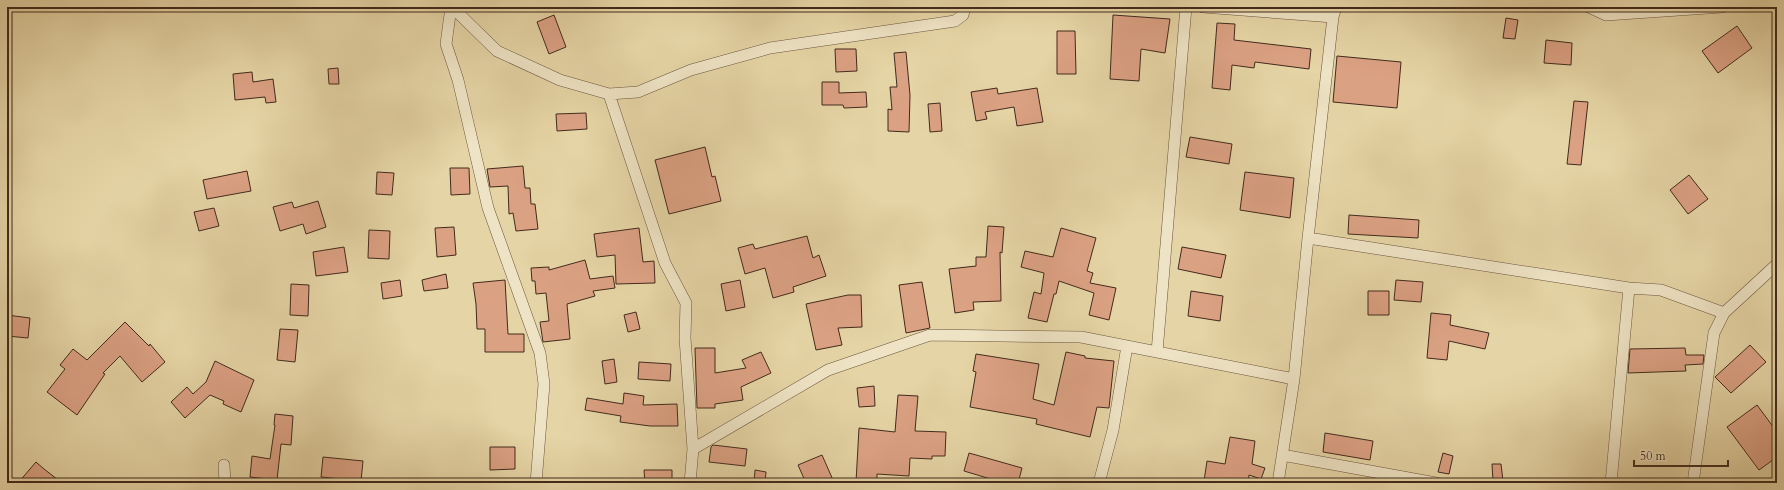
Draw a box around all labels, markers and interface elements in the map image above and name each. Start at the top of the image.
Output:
scale bar [1634,442,1728,468]
text: 50 m [1640,448,1667,464]

